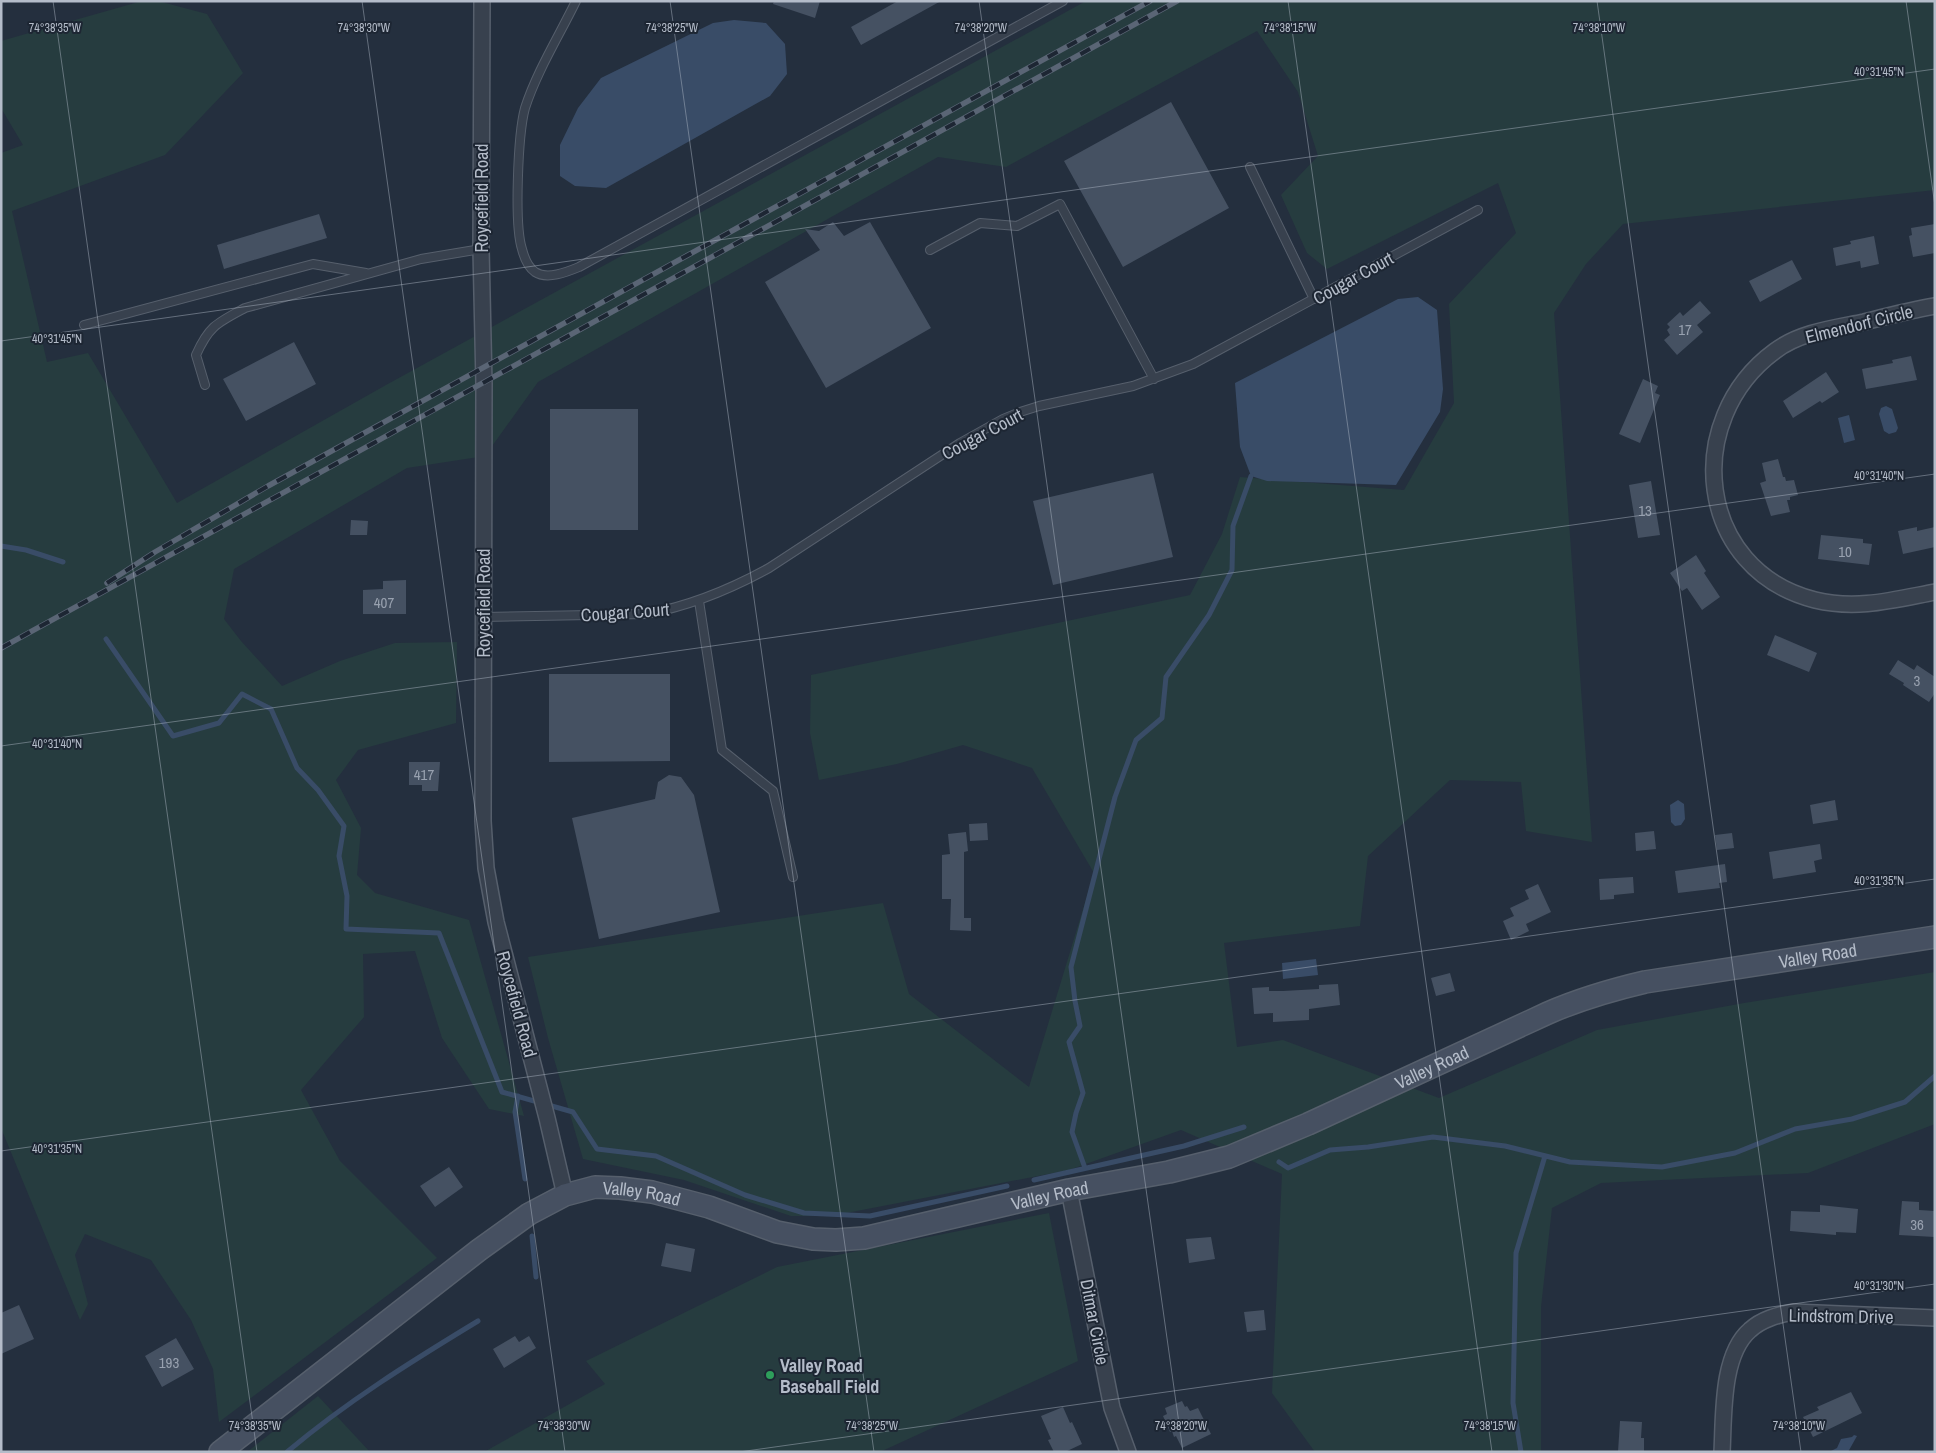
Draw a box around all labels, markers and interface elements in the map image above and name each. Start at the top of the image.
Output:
text: 74°38'35"W [29,20,82,36]
text: 74°38'30"W [338,20,391,36]
text: 74°38'25"W [646,20,699,36]
text: 74°38'20"W [955,20,1008,36]
text: 74°38'15"W [1264,20,1317,36]
text: 74°38'10"W [1573,20,1626,36]
text: 40°31'45"N [1854,64,1904,80]
street label: Roycefield Road [469,143,494,253]
street label: Cougar Court [1308,246,1398,310]
street label: Elmendorf Circle [1803,299,1915,349]
house number: 17 [1678,319,1692,340]
text: 40°31'45"N [32,331,82,347]
street label: Cougar Court [937,402,1027,466]
text: 40°31'40"N [1854,468,1904,484]
house number: 13 [1638,500,1652,521]
house number: 10 [1838,541,1852,562]
street label: Roycefield Road [471,548,496,658]
house number: 407 [374,592,394,613]
street label: Cougar Court [580,596,670,628]
house number: 3 [1914,670,1921,691]
text: 40°31'40"N [32,736,82,752]
house number: 417 [414,764,434,785]
text: 40°31'35"N [1854,873,1904,889]
street label: Valley Road [1777,937,1858,974]
street label: Roycefield Road [491,948,543,1060]
street label: Valley Road [1391,1039,1472,1095]
text: 40°31'35"N [32,1141,82,1157]
street label: Valley Road [1009,1174,1090,1216]
street label: Valley Road [602,1175,683,1212]
house number: 36 [1910,1214,1924,1235]
street label: Ditmar Circle [1074,1277,1116,1367]
text: 40°31'30"N [1854,1278,1904,1294]
street label: Lindstrom Drive [1788,1303,1894,1329]
house number: 193 [159,1352,179,1373]
place label: Valley Road Baseball Field [780,1353,879,1399]
marker: Valley Road Baseball Field [764,1369,776,1381]
text: 74°38'35"W [229,1418,282,1434]
text: 74°38'30"W [538,1418,591,1434]
text: 74°38'25"W [846,1418,899,1434]
text: 74°38'20"W [1155,1418,1208,1434]
text: 74°38'15"W [1464,1418,1517,1434]
text: 74°38'10"W [1773,1418,1826,1434]

